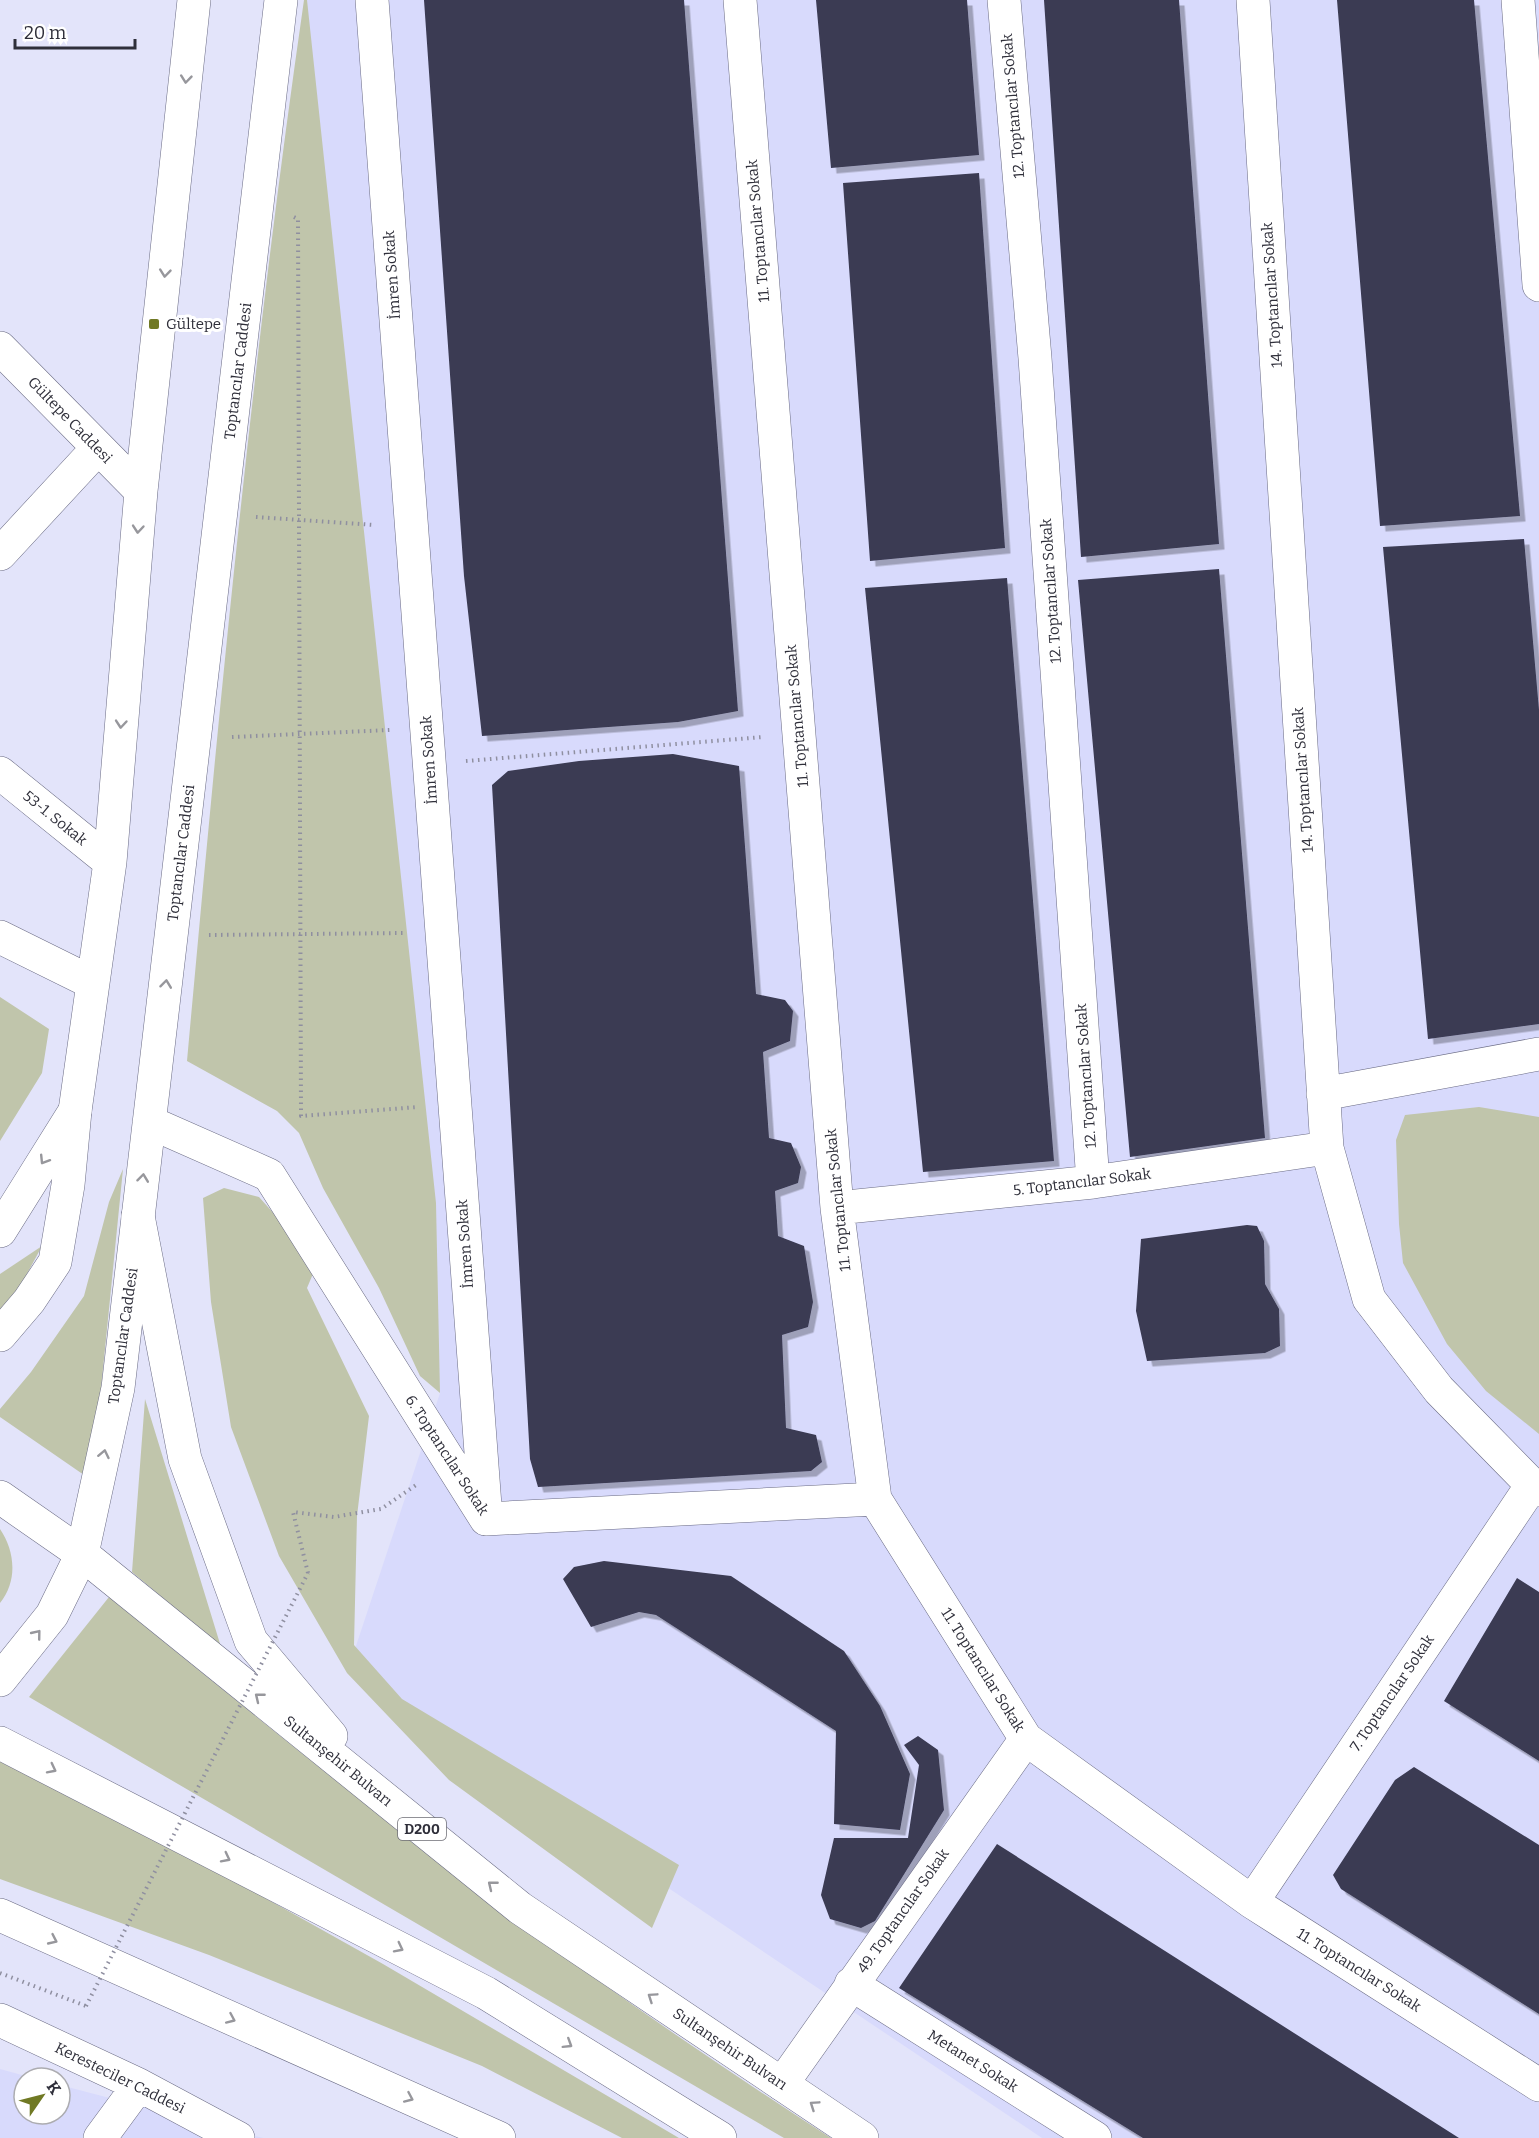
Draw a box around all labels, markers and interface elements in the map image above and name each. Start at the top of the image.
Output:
scale bar [15,12,135,50]
text: 20 m [24,22,66,44]
street label: 12. Toptancılar Sokak [998,32,1028,179]
one-way arrow [180,74,193,84]
street label: 11. Toptancılar Sokak [743,158,773,303]
street label: 14. Toptancılar Sokak [1258,221,1286,368]
street label: İmren Sokak [380,230,404,320]
one-way arrow [159,268,172,277]
street label: Toptancılar Caddesi [221,301,255,440]
place label: Gültepe [166,315,221,333]
marker: Gültepe [147,317,161,331]
street label: Gültepe Caddesi [24,373,116,467]
street label: 12. Toptancılar Sokak [1037,517,1065,664]
one-way arrow [132,525,145,534]
street label: 11. Toptancılar Sokak [782,643,812,788]
street label: 14. Toptancılar Sokak [1289,706,1317,853]
street label: İmren Sokak [417,715,441,805]
one-way arrow [115,719,128,728]
street label: Toptancılar Caddesi [164,783,198,922]
street label: 53-1. Sokak [19,787,91,850]
one-way arrow [159,979,171,989]
street label: 12. Toptancılar Sokak [1072,1002,1100,1149]
street label: 11. Toptancılar Sokak [822,1127,854,1272]
one-way arrow [41,1154,52,1165]
street label: 5. Toptancılar Sokak [1012,1165,1152,1199]
one-way arrow [136,1173,149,1182]
street label: İmren Sokak [453,1199,477,1289]
street label: Toptancılar Caddesi [105,1266,142,1405]
street label: 6. Toptancılar Sokak [401,1392,493,1519]
one-way arrow [96,1449,109,1459]
street label: 11. Toptancılar Sokak [937,1605,1029,1736]
one-way arrow [29,1630,40,1641]
street label: 7. Toptancılar Sokak [1346,1631,1438,1755]
one-way arrow [254,1693,265,1704]
street label: Sultanşehir Bulvarı [280,1712,396,1810]
one-way arrow [46,1762,57,1774]
road number: D200 [398,1818,446,1840]
street label: 49. Toptancılar Sokak [853,1845,953,1977]
one-way arrow [220,1851,230,1862]
one-way arrow [488,1882,499,1893]
street label: 11. Toptancılar Sokak [1294,1924,1425,2016]
one-way arrow [47,1932,58,1944]
one-way arrow [393,1940,404,1952]
one-way arrow [648,1993,659,2004]
street label: Sultanşehir Bulvarı [669,2004,791,2094]
one-way arrow [225,2012,236,2024]
street label: Metanet Sokak [924,2026,1022,2096]
one-way arrow [562,2036,573,2047]
street label: Keresteciler Caddesi [52,2039,188,2117]
north arrow [12,2066,72,2126]
one-way arrow [403,2091,414,2103]
one-way arrow [809,2102,820,2113]

